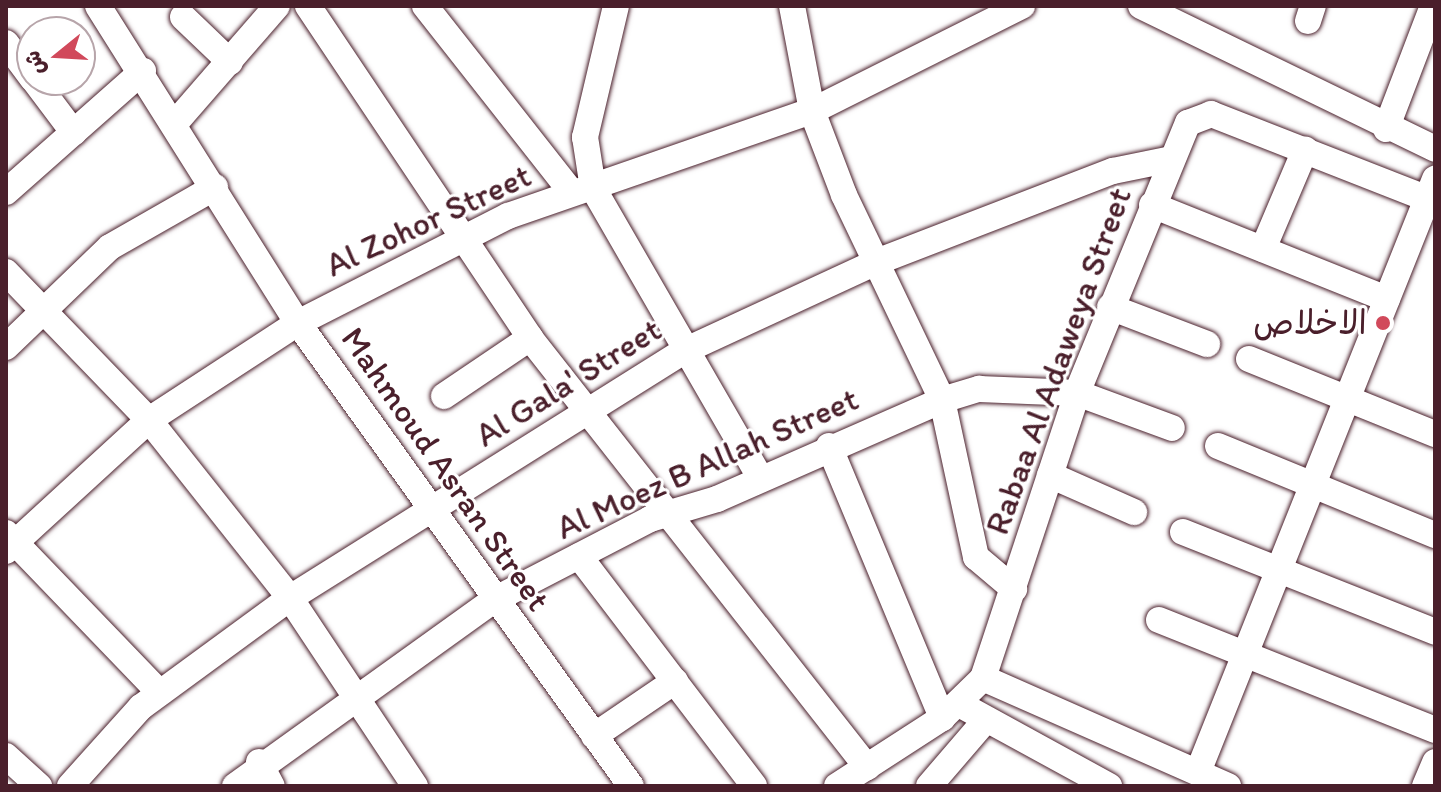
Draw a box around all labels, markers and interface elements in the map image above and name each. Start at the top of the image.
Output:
north arrow [16,16,96,96]
text: ش [18,47,51,79]
street label: Al Zohor Street [319,155,537,285]
street label: Rabaa Al Adaweya Street [976,182,1140,540]
place label: الاخلاص [1253,303,1367,343]
street label: Al Gala' Street [468,309,668,455]
marker: الاخلاص [1374,314,1392,332]
street label: Mahmoud Asran Street [333,319,559,619]
street label: Al Moez B Allah Street [549,378,865,548]

